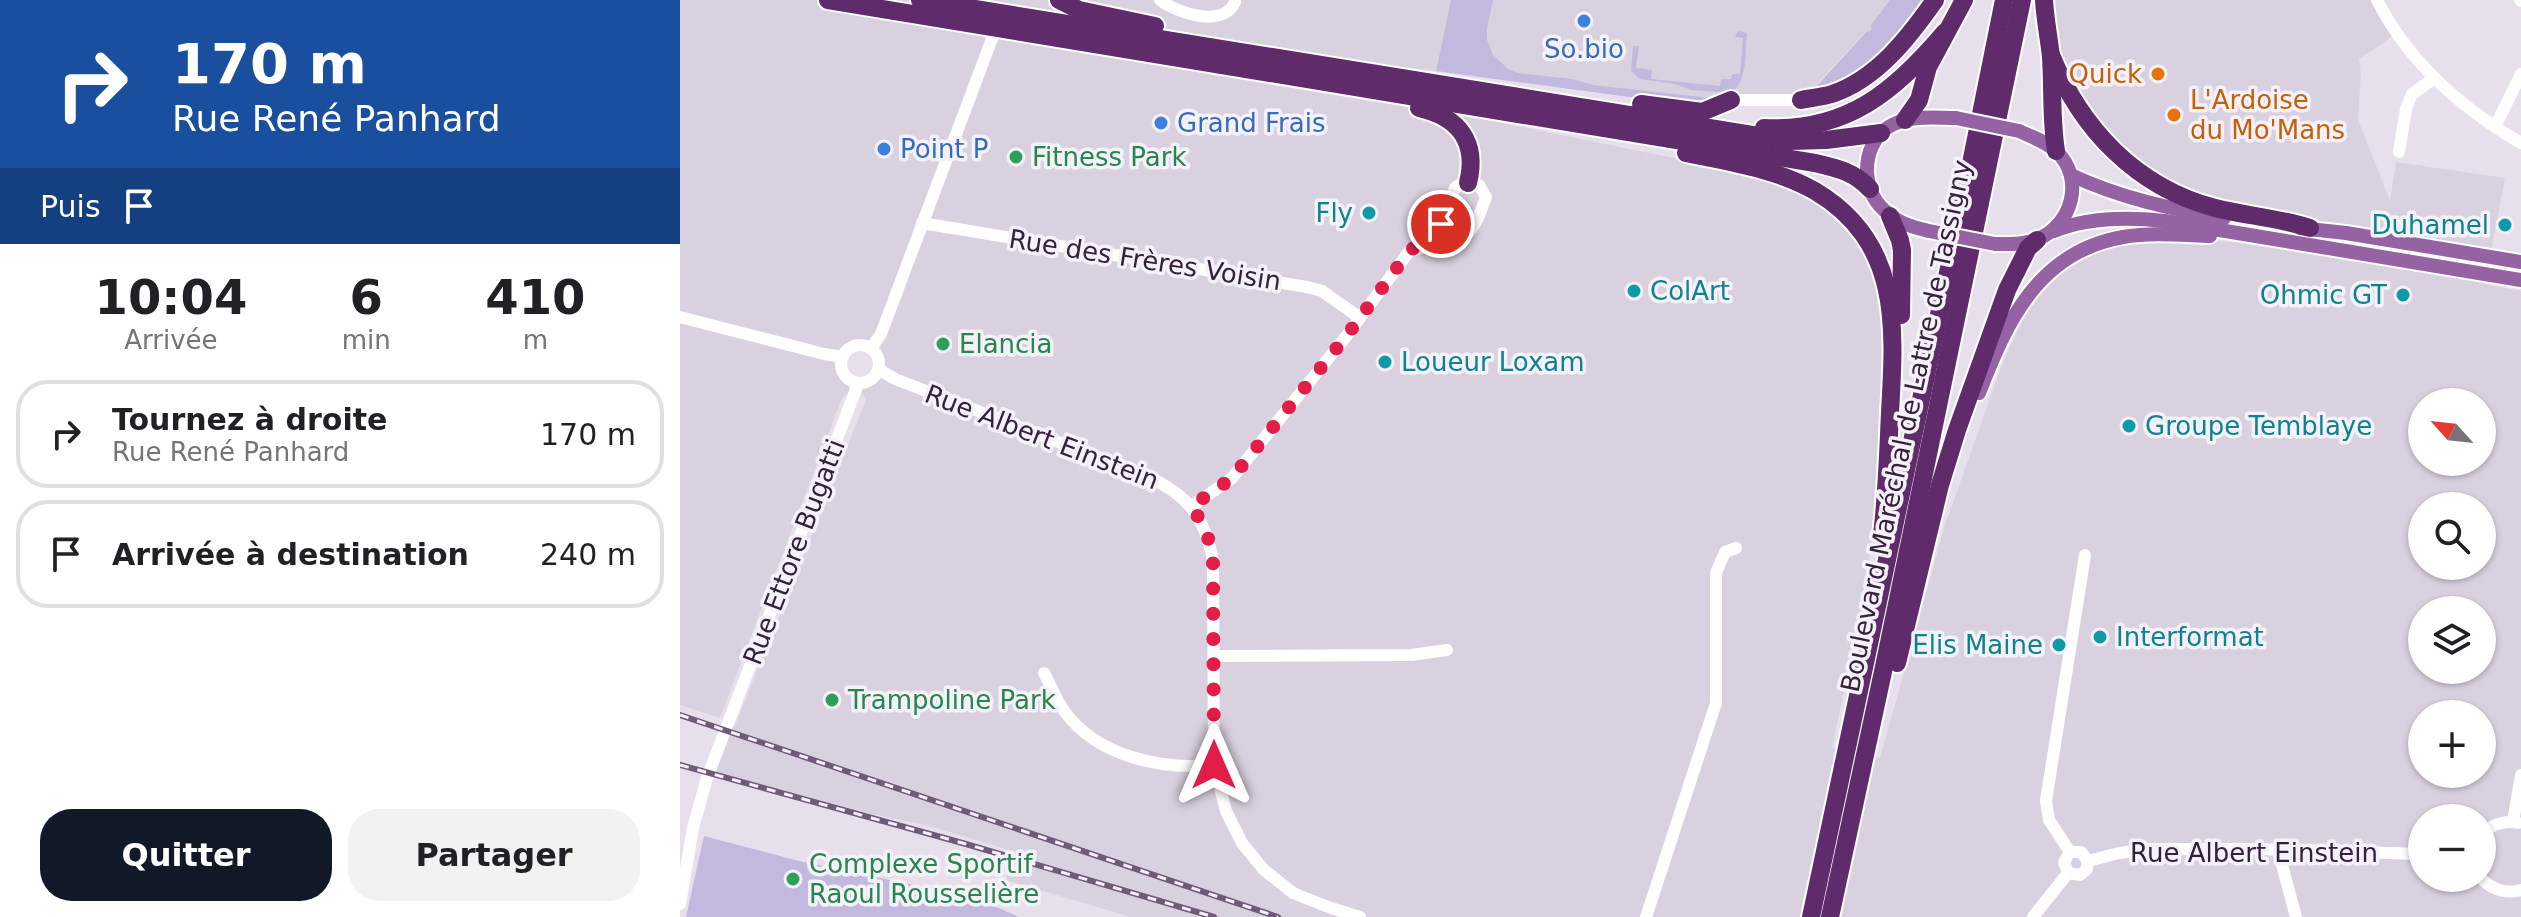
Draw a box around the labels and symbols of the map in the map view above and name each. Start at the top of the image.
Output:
marker: So.bio [1575,12,1593,30]
place label: So.bio [1544,34,1624,64]
place label: Quick [2068,59,2142,89]
marker: Quick [2149,65,2167,83]
place label: L'Ardoise du Mo'Mans [2190,85,2345,145]
marker: L'Ardoise du Mo'Mans [2165,106,2183,124]
place label: Grand Frais [1177,108,1325,138]
marker: Grand Frais [1152,114,1170,132]
place label: Point P [900,134,989,164]
marker: Point P [875,140,893,158]
place label: Fitness Park [1032,142,1187,172]
marker: Fitness Park [1007,148,1025,166]
street label: Boulevard Maréchal de Lattre de Tassigny [1835,157,1977,695]
pin [1407,190,1475,258]
place label: Fly [1315,198,1353,228]
marker: Fly [1360,204,1378,222]
place label: Duhamel [2372,210,2489,240]
marker: Duhamel [2496,216,2514,234]
street label: Rue des Frères Voisin [1007,224,1283,296]
place label: ColArt [1650,276,1730,306]
place label: Ohmic GT [2260,280,2387,310]
marker: ColArt [1625,282,1643,300]
marker: Ohmic GT [2394,286,2412,304]
place label: Elancia [959,329,1053,359]
marker: Elancia [934,335,952,353]
place label: Loueur Loxam [1401,347,1585,377]
marker: Loueur Loxam [1376,353,1394,371]
street label: Rue Albert Einstein [921,379,1163,495]
north arrow [2408,388,2496,476]
place label: Groupe Temblaye [2145,411,2372,441]
marker: Groupe Temblaye [2120,417,2138,435]
street label: Rue Ettore Bugatti [737,435,851,669]
place label: Interformat [2116,622,2264,652]
marker: Interformat [2091,628,2109,646]
place label: Elis Maine [1912,630,2043,660]
marker: Elis Maine [2050,636,2068,654]
place label: Trampoline Park [847,685,1056,715]
marker: Trampoline Park [823,691,841,709]
position arrow [1172,723,1256,807]
street label: Rue Albert Einstein [2130,838,2378,868]
place label: Complexe Sportif Raoul Rousselière [809,849,1039,909]
marker: Complexe Sportif Raoul Rousselière [784,870,802,888]

